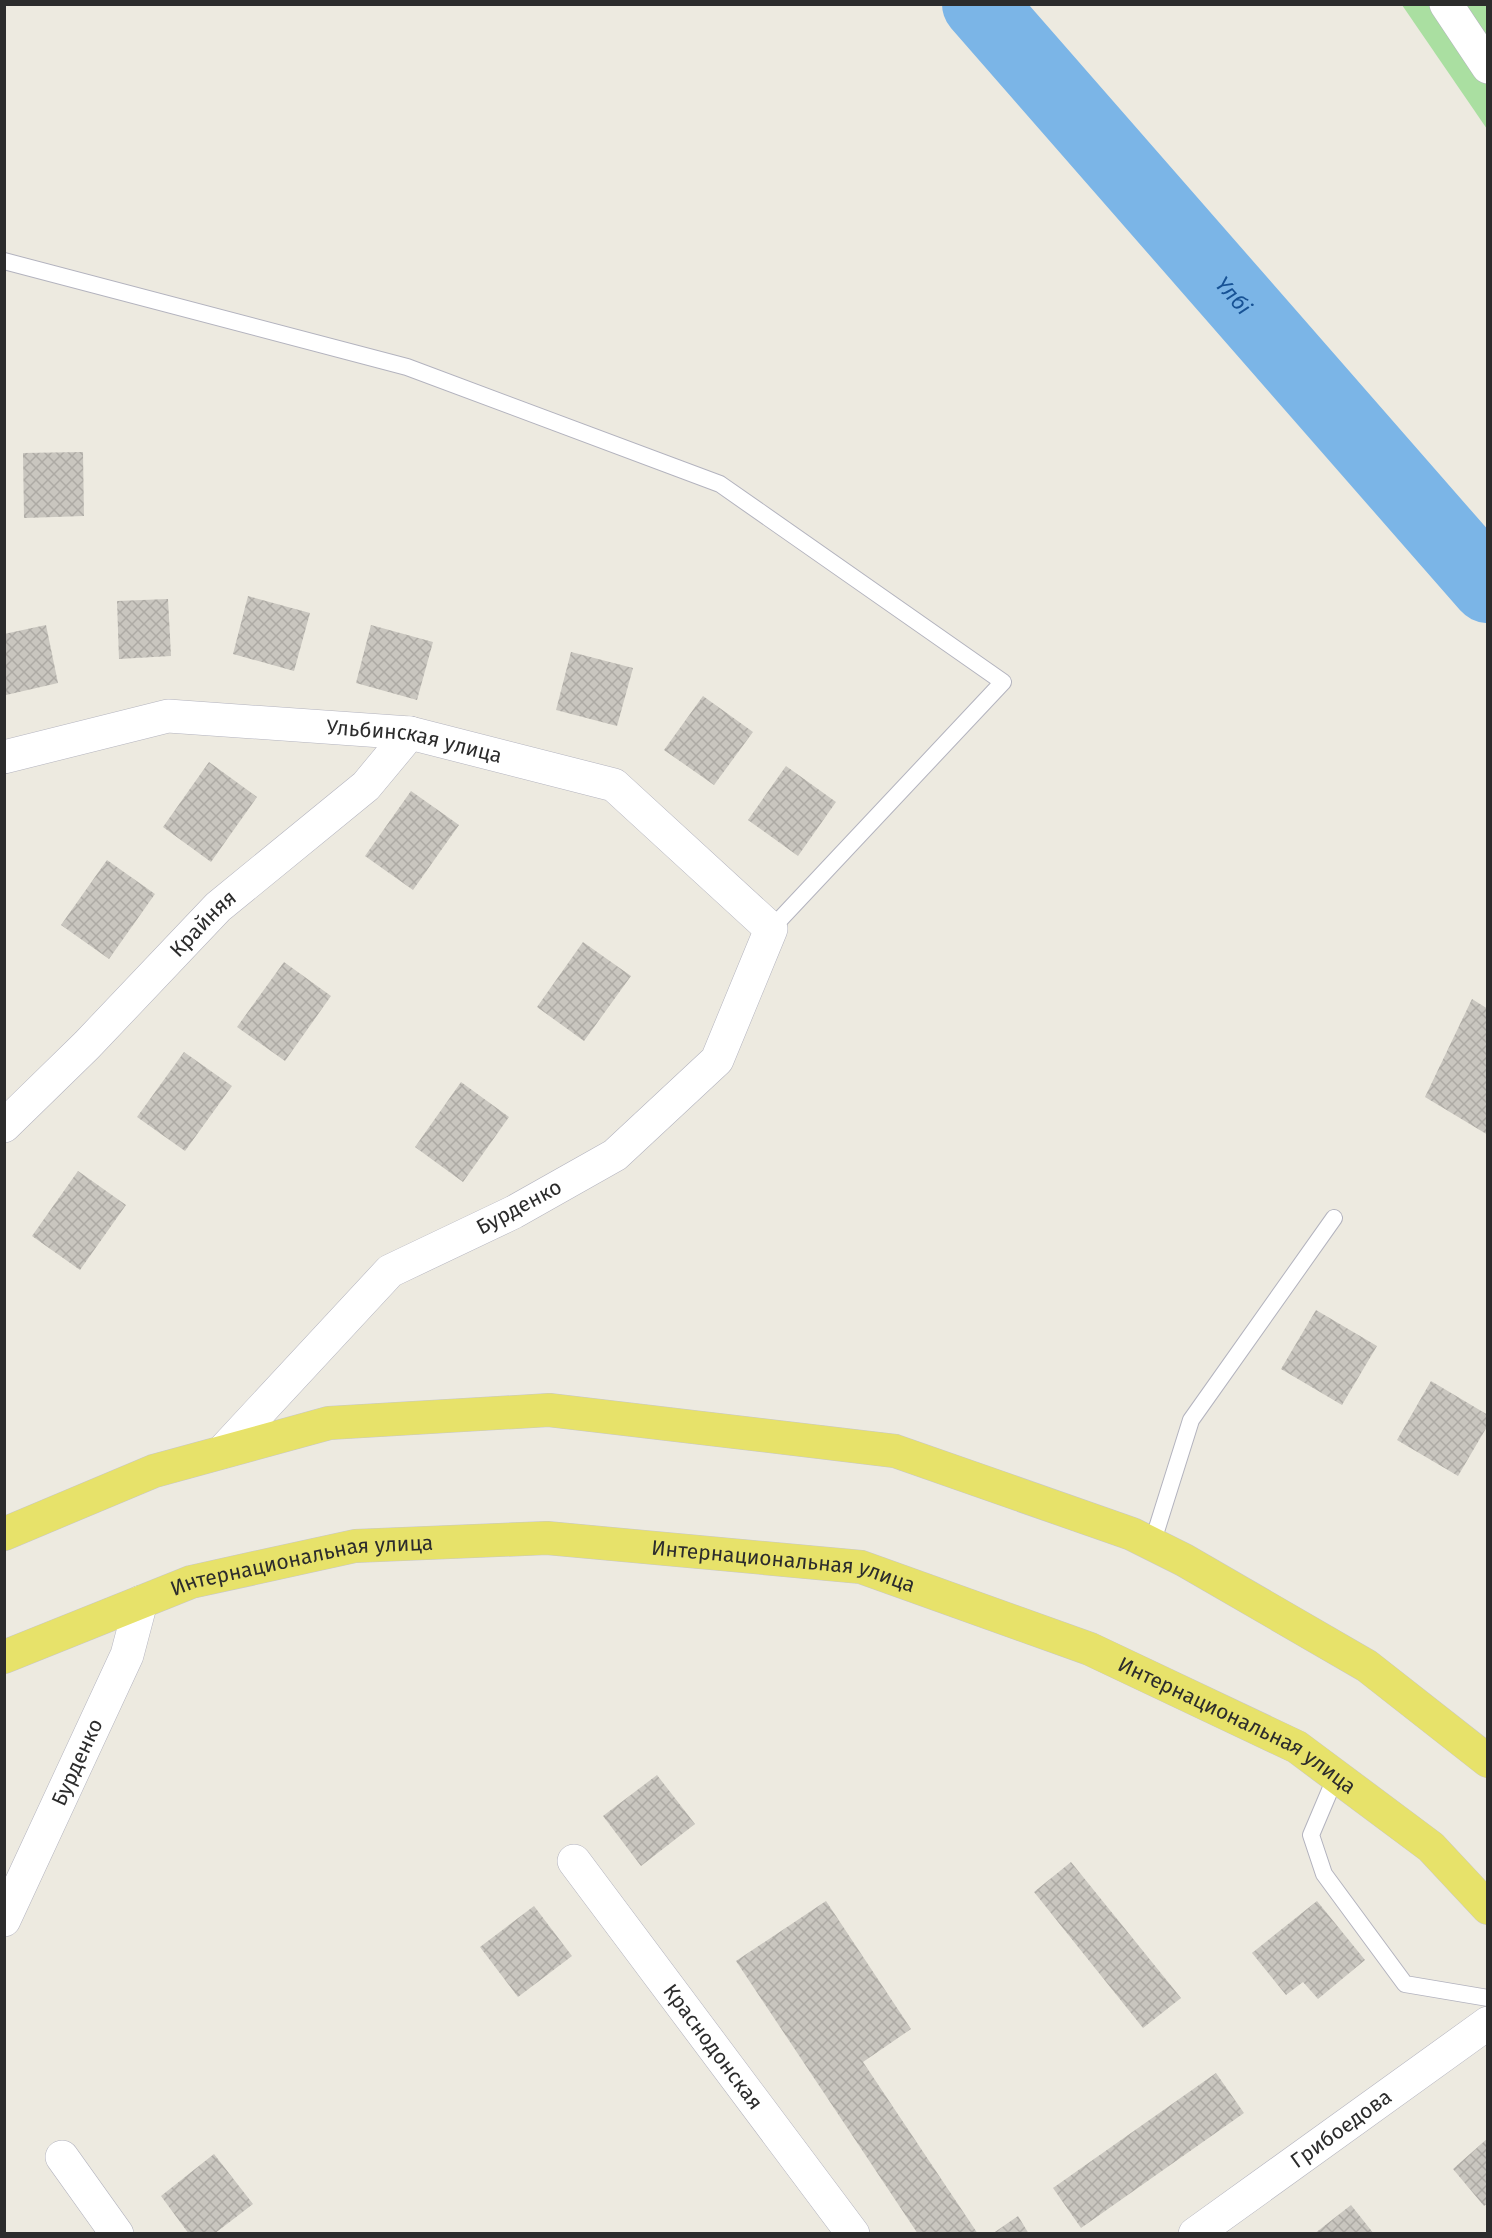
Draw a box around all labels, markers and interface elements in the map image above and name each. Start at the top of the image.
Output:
water label: Үлбі [1210,271,1258,320]
street label: Ульбинская улица [326,714,505,769]
street label: Крайняя [164,884,242,963]
street label: Бурденко [472,1174,566,1240]
street label: Интернациональная улица [167,1530,434,1602]
street label: Интернациональная улица [650,1535,919,1598]
street label: Интернациональная улица [1114,1651,1361,1800]
street label: Бурденко [46,1714,109,1810]
street label: Краснодонская [657,1979,769,2115]
street label: Грибоедова [1285,2084,1397,2174]

